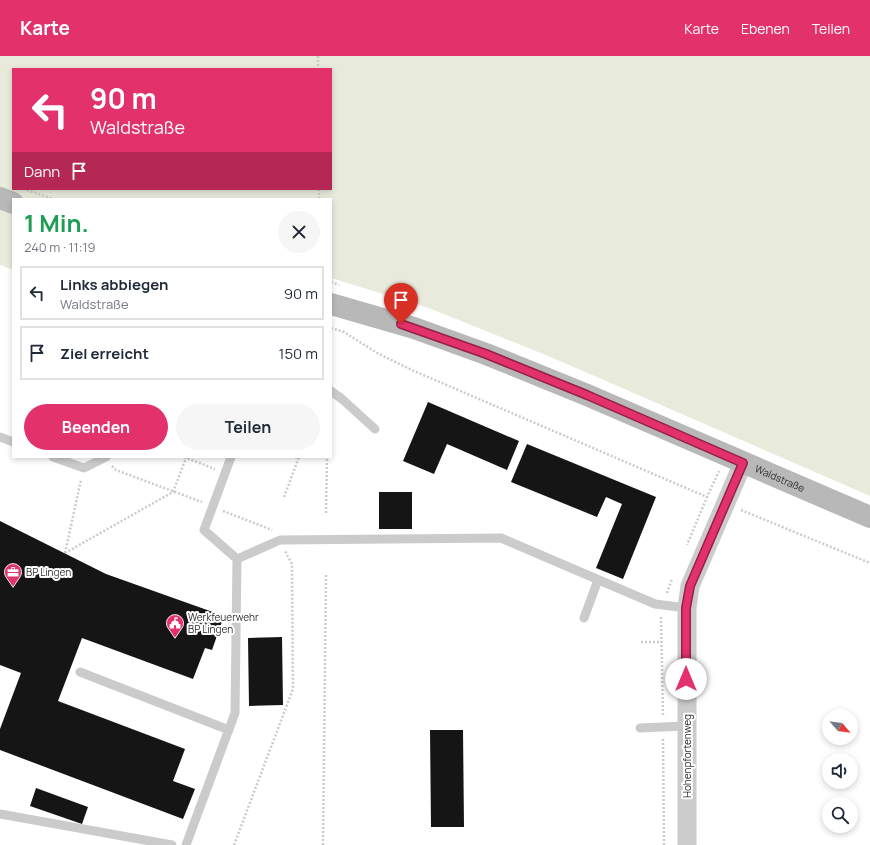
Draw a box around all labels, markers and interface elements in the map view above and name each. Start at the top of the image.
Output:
text: Karte [20,15,70,41]
text: Karte [684,19,719,38]
text: Ebenen [741,19,790,38]
text: Teilen [812,19,850,38]
text: 90 m [90,79,157,117]
icon: left [24,84,76,136]
text: Waldstraße [90,115,185,139]
icon: arrive [68,160,90,182]
text: Dann [24,161,60,182]
text: 1 Min. [24,206,89,239]
button: close [278,211,320,253]
text: 240 m · 11:19 [24,238,96,256]
text: Links abbiegen [60,274,168,295]
icon: left [26,282,48,304]
text: 90 m [284,283,318,304]
pin [384,283,418,324]
icon: arrive [390,289,412,311]
text: Waldstraße [60,295,129,313]
icon: arrive [26,342,48,364]
text: Ziel erreicht [60,343,149,364]
text: 150 m [279,343,318,364]
button: Beenden [24,404,168,450]
button: Teilen [176,404,320,450]
street label: Waldstraße [753,461,807,495]
office icon: BP Lingen [3,562,23,587]
place label: BP Lingen [26,565,71,579]
place label: Werkfeuerwehr BP Lingen [188,610,259,636]
public building icon: Werkfeuerwehr BP Lingen [165,613,185,638]
position arrow [665,658,707,700]
north arrow [822,709,858,745]
map controls [822,709,858,833]
street label: Hohenpfortenweg [680,714,694,798]
button: sound [822,753,858,789]
button: search [822,797,858,833]

